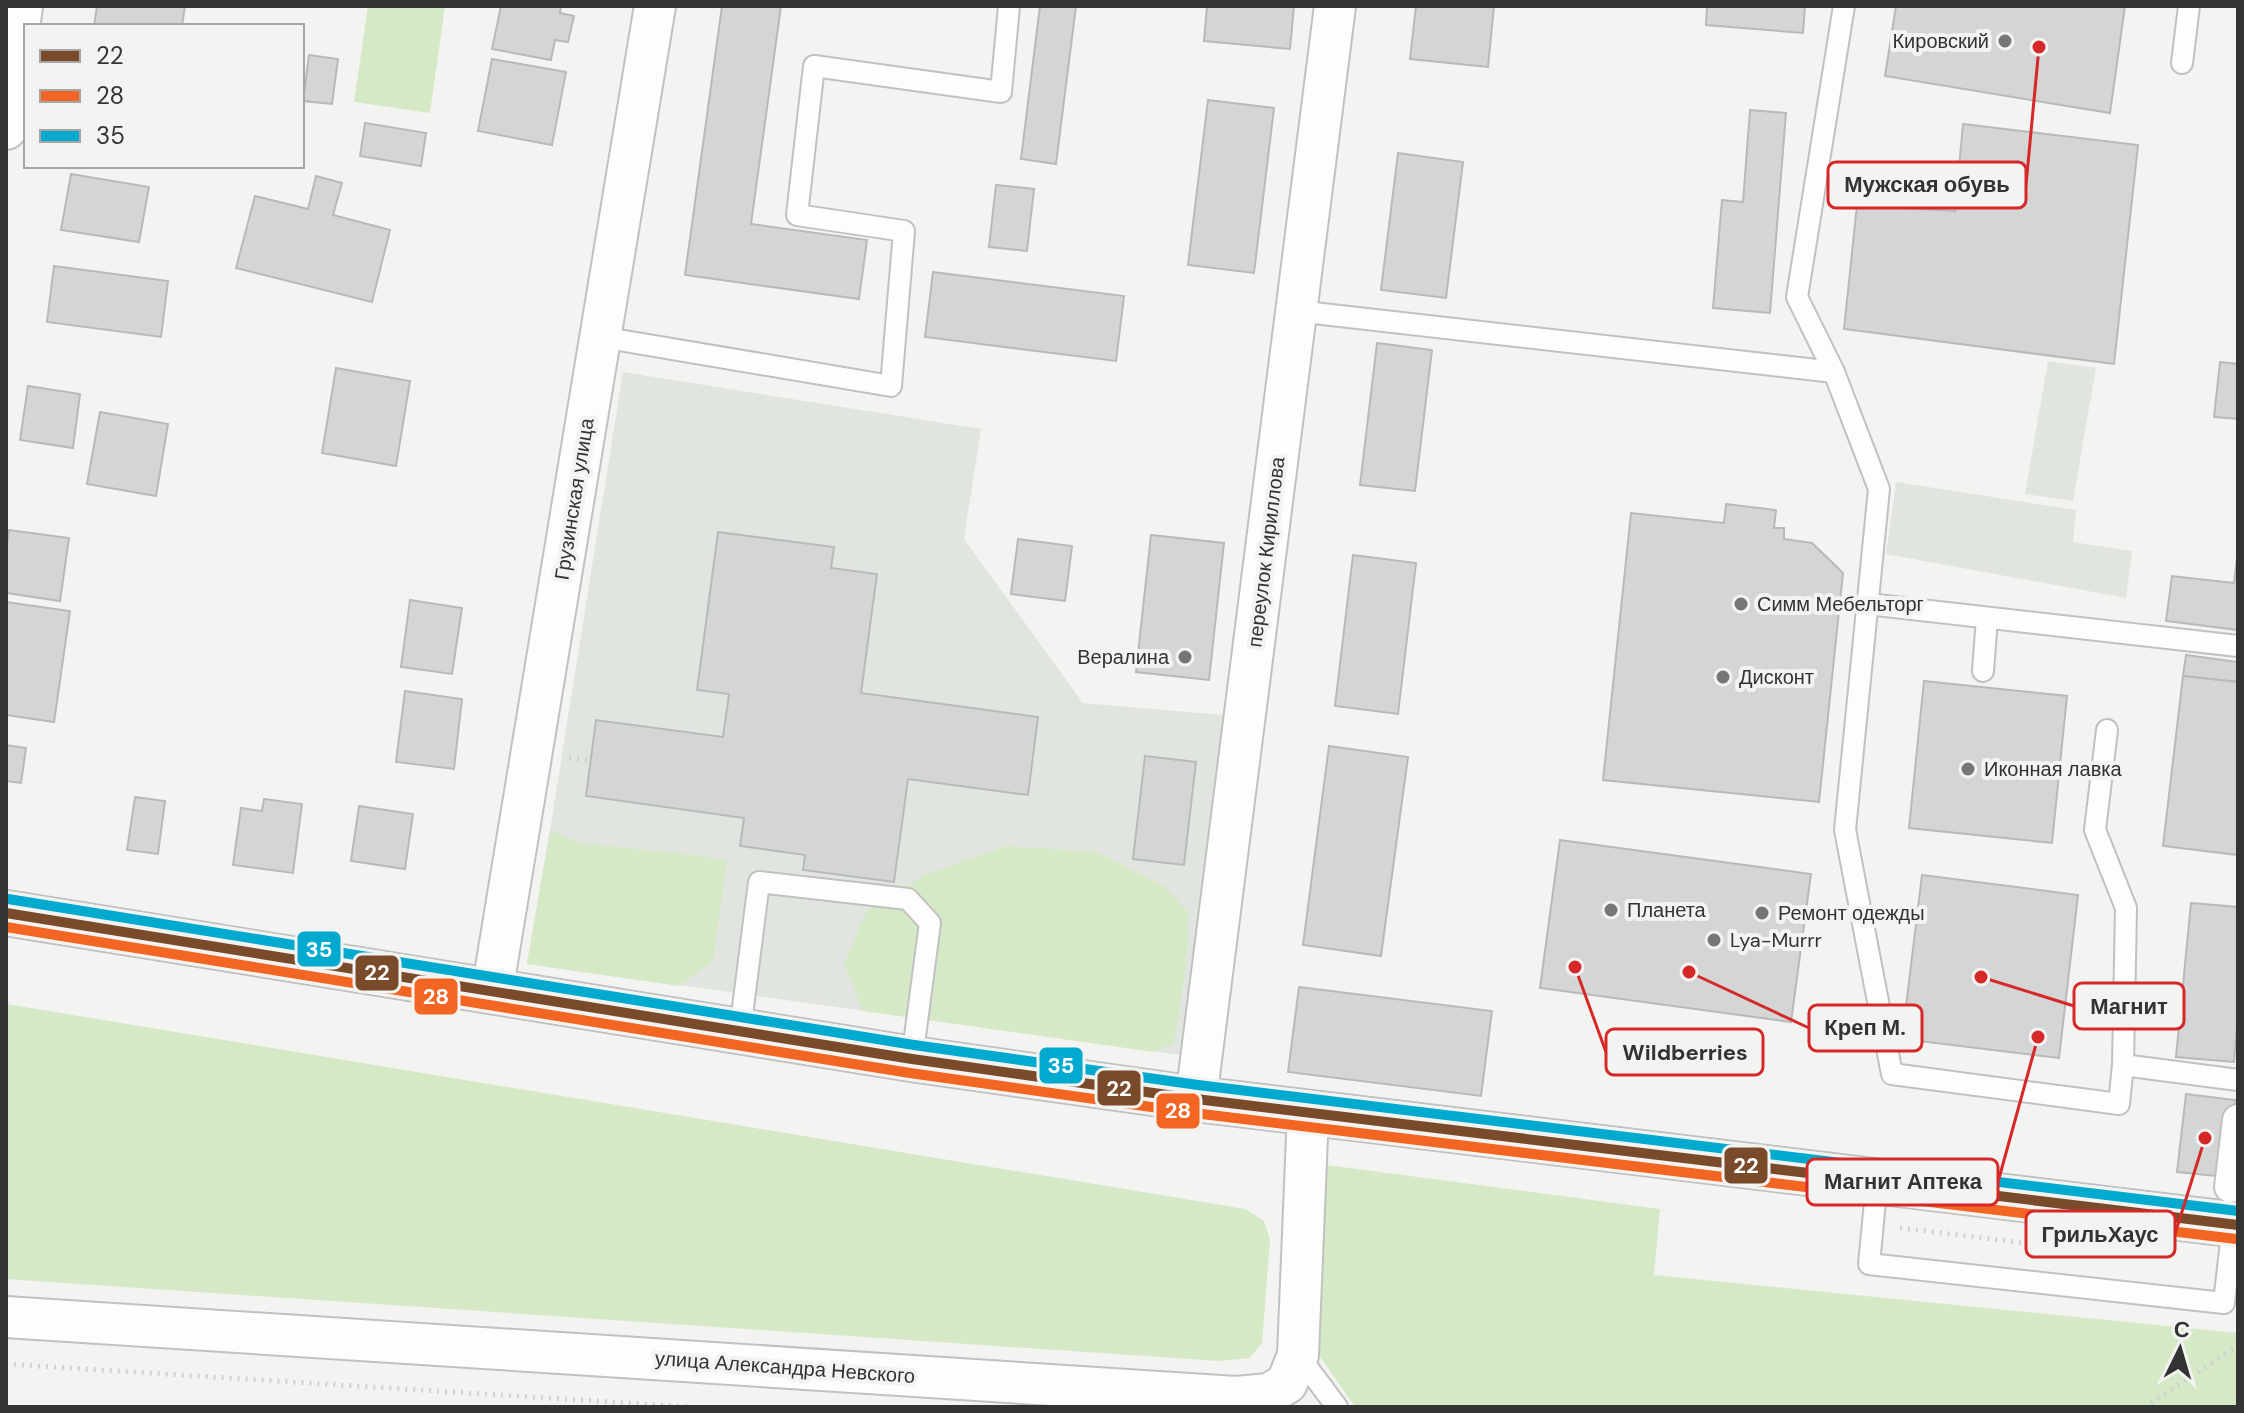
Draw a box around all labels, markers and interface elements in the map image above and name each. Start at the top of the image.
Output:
legend [24,24,304,168]
place label: Кировский [1892,28,1989,54]
marker: Кировский [1996,32,2014,50]
text: 22 [96,40,124,71]
text: 28 [96,80,124,111]
text: 35 [96,120,125,151]
callout: Мужская обувь [1828,162,2026,208]
text: Мужская обувь [1844,170,2010,199]
street label: Грузинская улица [548,415,600,582]
street label: переулок Кириллова [1241,454,1291,649]
place label: Симм Мебельторг [1757,591,1924,617]
marker: Симм Мебельторг [1732,595,1750,613]
place label: Вералина [1077,644,1170,670]
marker: Вералина [1176,648,1194,666]
place label: Дисконт [1739,664,1814,690]
marker: Дисконт [1714,668,1732,686]
place label: Иконная лавка [1984,756,2122,782]
marker: Иконная лавка [1959,760,1977,778]
place label: Планета [1627,897,1707,923]
place label: Ремонт одежды [1778,900,1925,926]
marker: Планета [1602,901,1620,919]
marker: Ремонт одежды [1753,904,1771,922]
place label: Lya-Murrr [1730,927,1822,953]
line badge: 35 [296,930,342,968]
marker: Lya-Murrr [1705,931,1723,949]
text: 35 [306,935,332,964]
line badge: 22 [354,954,400,992]
text: 22 [364,958,390,987]
line badge: 28 [413,977,459,1016]
text: 28 [423,982,449,1011]
callout: Магнит [2074,983,2184,1029]
text: Магнит [2090,992,2168,1021]
callout: Креп М. [1809,1005,1922,1051]
text: Креп М. [1824,1013,1906,1042]
callout: Wildberries [1606,1029,1763,1075]
text: Wildberries [1622,1038,1748,1067]
line badge: 35 [1038,1046,1084,1085]
text: 35 [1048,1051,1074,1080]
line badge: 22 [1096,1069,1142,1107]
text: 22 [1106,1074,1132,1103]
line badge: 28 [1155,1092,1201,1130]
text: 28 [1165,1096,1191,1125]
line badge: 22 [1723,1146,1769,1185]
text: 22 [1733,1151,1759,1180]
callout: Магнит Аптека [1807,1159,1998,1205]
text: Магнит Аптека [1824,1167,1983,1196]
callout: ГрильХаус [2026,1211,2175,1257]
text: ГрильХаус [2042,1220,2158,1249]
north arrow [2140,1309,2220,1389]
text: С [2173,1314,2191,1345]
street label: улица Александра Невского [654,1345,916,1389]

